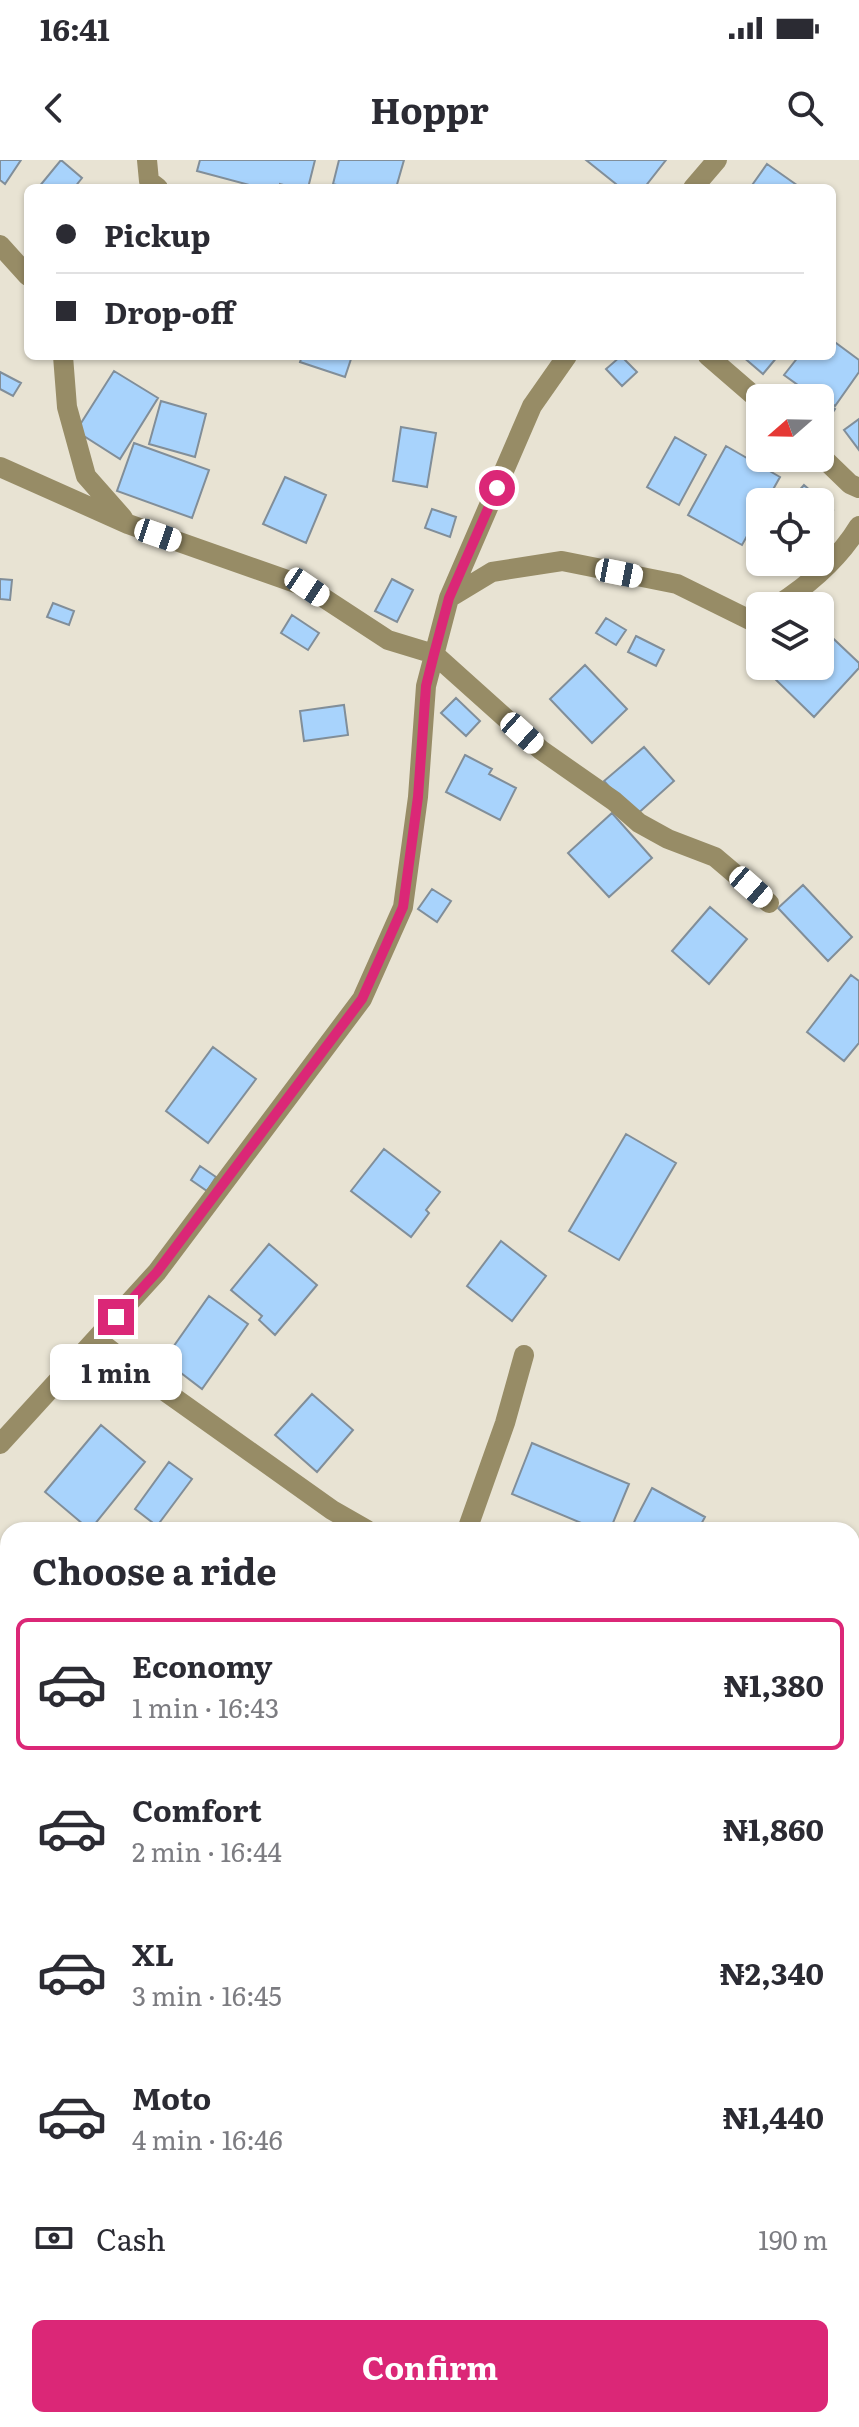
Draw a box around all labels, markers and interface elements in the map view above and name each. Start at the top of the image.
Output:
text: 16:41 [40,6,110,50]
text: Hoppr [370,82,489,135]
icon: back [32,86,76,130]
icon: search [783,86,827,130]
text: Pickup [104,212,211,256]
text: Drop-off [104,289,234,333]
north arrow [746,384,834,472]
map controls [746,384,834,680]
route start [479,470,515,506]
button: locate [746,488,834,576]
car [131,516,185,554]
car [593,557,645,589]
car [280,564,334,610]
button: layers [746,592,834,680]
car [496,708,548,758]
car [725,862,777,912]
route end [98,1299,134,1335]
callout: 1 min [50,1345,182,1401]
text: 1 min [81,1352,151,1391]
text: Choose a ride [32,1543,277,1596]
text: Economy [132,1643,272,1687]
icon: car [36,1648,108,1720]
text: ₦1,380 [724,1662,824,1706]
text: 1 min · 16:43 [132,1687,279,1726]
text: Comfort [132,1787,262,1831]
icon: car [36,1792,108,1864]
text: ₦1,860 [723,1806,824,1850]
text: 2 min · 16:44 [132,1831,282,1870]
text: XL [132,1931,174,1975]
icon: car [36,1936,108,2008]
text: ₦2,340 [720,1950,824,1994]
text: 3 min · 16:45 [132,1975,282,2014]
text: Moto [132,2075,211,2119]
icon: car [36,2080,108,2152]
text: ₦1,440 [723,2094,824,2138]
text: 4 min · 16:46 [132,2119,283,2158]
icon: cash [32,2216,76,2260]
text: Cash [96,2216,166,2260]
text: 190 m [758,2219,828,2258]
button: Confirm [32,2320,828,2412]

